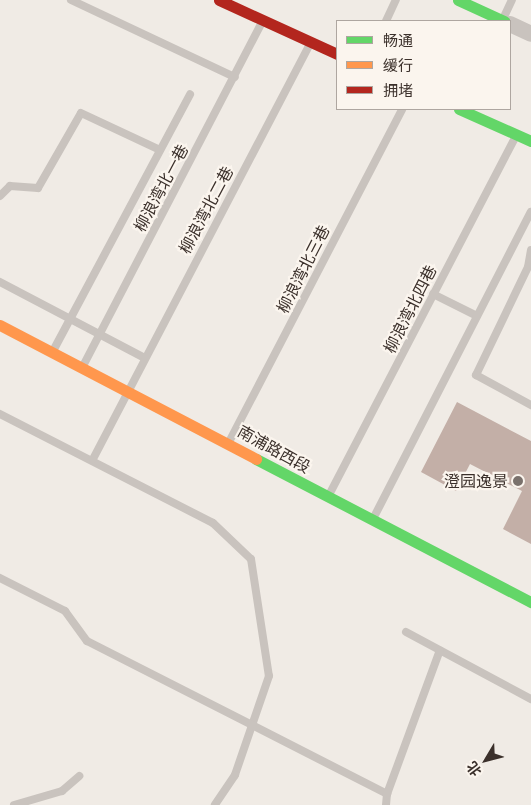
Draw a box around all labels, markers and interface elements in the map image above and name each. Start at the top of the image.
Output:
legend [336,20,511,110]
text: 畅通 [383,31,413,49]
text: 缓行 [383,56,413,74]
text: 拥堵 [383,81,413,99]
street label: 柳浪湾北一巷 [130,141,192,235]
street label: 柳浪湾北二巷 [175,163,237,257]
street label: 柳浪湾北三巷 [273,222,333,316]
street label: 柳浪湾北四巷 [380,262,440,356]
street label: 南浦路西段 [234,421,314,477]
place label: 澄园逸景 [444,471,508,491]
marker: 澄园逸景 [512,475,524,487]
north arrow [461,735,511,785]
text: 北 [463,759,485,780]

